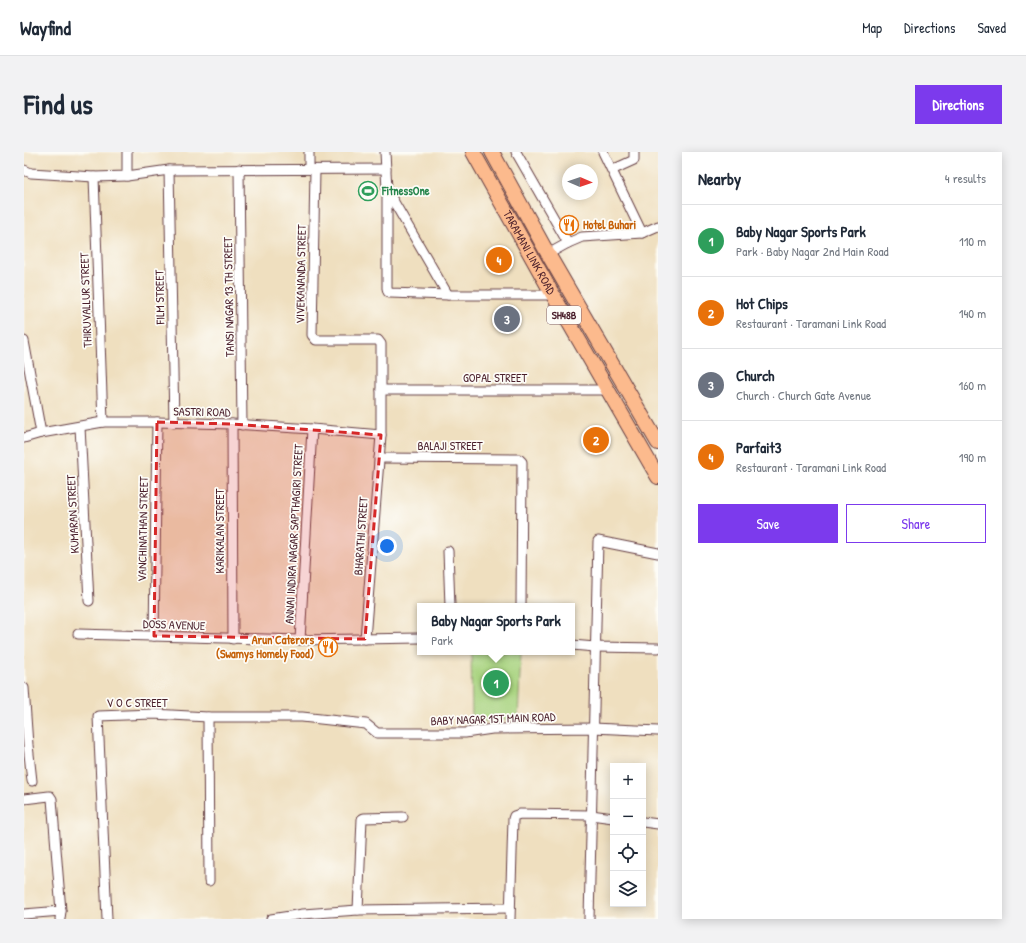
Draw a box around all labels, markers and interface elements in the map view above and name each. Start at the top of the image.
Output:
text: Wayfind [20,15,71,41]
text: Map [862,18,882,37]
text: Directions [904,18,955,37]
text: Saved [977,18,1006,37]
text: Find us [24,85,93,123]
button: Directions [915,85,1002,124]
north arrow [562,164,598,200]
text: Nearby [698,167,741,190]
text: 4 results [945,169,986,187]
sports icon: FitnessOne [357,180,379,202]
place label: FitnessOne [381,182,430,199]
street label: TARAMANI LINK ROAD [499,207,560,298]
restaurant icon: Hotel Buhari [558,214,580,236]
place label: Hotel Buhari [583,216,637,233]
text: Baby Nagar Sports Park [736,221,866,242]
street label: VIVEKANANDA STREET [291,224,310,324]
text: 1 [709,232,713,250]
text: 110 m [959,232,986,250]
street label: TANSI NAGAR 13 TH STREET [219,236,238,357]
text: Park · Baby Nagar 2nd Main Road [736,242,889,260]
pin: 4 [486,245,512,275]
street label: THIRUVALLUR STREET [75,252,96,348]
street label: FILM STREET [151,269,168,325]
text: Hot Chips [736,293,788,314]
pin: 3 [494,304,520,334]
text: 2 [708,304,714,322]
text: 140 m [959,304,986,322]
road number: SH48B [547,306,581,324]
text: Restaurant · Taramani Link Road [736,314,886,332]
text: Church [736,365,774,386]
street label: GOPAL STREET [463,369,527,386]
text: 3 [708,376,714,394]
text: 160 m [958,376,986,394]
text: Church · Church Gate Avenue [736,386,871,404]
street label: SASTRI ROAD [173,403,231,421]
pin: 2 [583,425,609,455]
street label: BALAJI STREET [417,437,483,454]
text: Parfait3 [736,437,781,458]
street label: ANNAI INDIRA NAGAR SAPTHAGIRI STREET [280,443,307,625]
text: 4 [709,448,713,466]
text: 190 m [959,448,986,466]
text: Restaurant · Taramani Link Road [736,458,886,476]
street label: KUMARAN STREET [62,474,83,554]
street label: VANCHINATHAN STREET [133,476,152,582]
street label: KARIKALAN STREET [211,488,228,573]
street label: BHARATHI STREET [349,496,372,576]
button: Save [698,504,838,543]
button: Share [846,504,986,543]
your location [377,536,397,556]
popup [417,603,575,655]
text: Baby Nagar Sports Park [431,610,561,631]
street label: DOSS AVENUE [143,615,206,634]
place label: Arun Caterors (Swamys Homely Food) [216,631,314,663]
text: Park [431,631,453,649]
restaurant icon: Arun Caterors (Swamys Homely Food) [317,636,339,658]
pin: 1 [483,668,509,698]
street label: V O C STREET [106,694,168,711]
street label: BABY NAGAR 1ST MAIN ROAD [430,708,556,729]
map controls [610,763,646,907]
button: + [610,763,646,799]
button: − [610,799,646,835]
button: locate [610,835,646,871]
button: layers [610,871,646,907]

